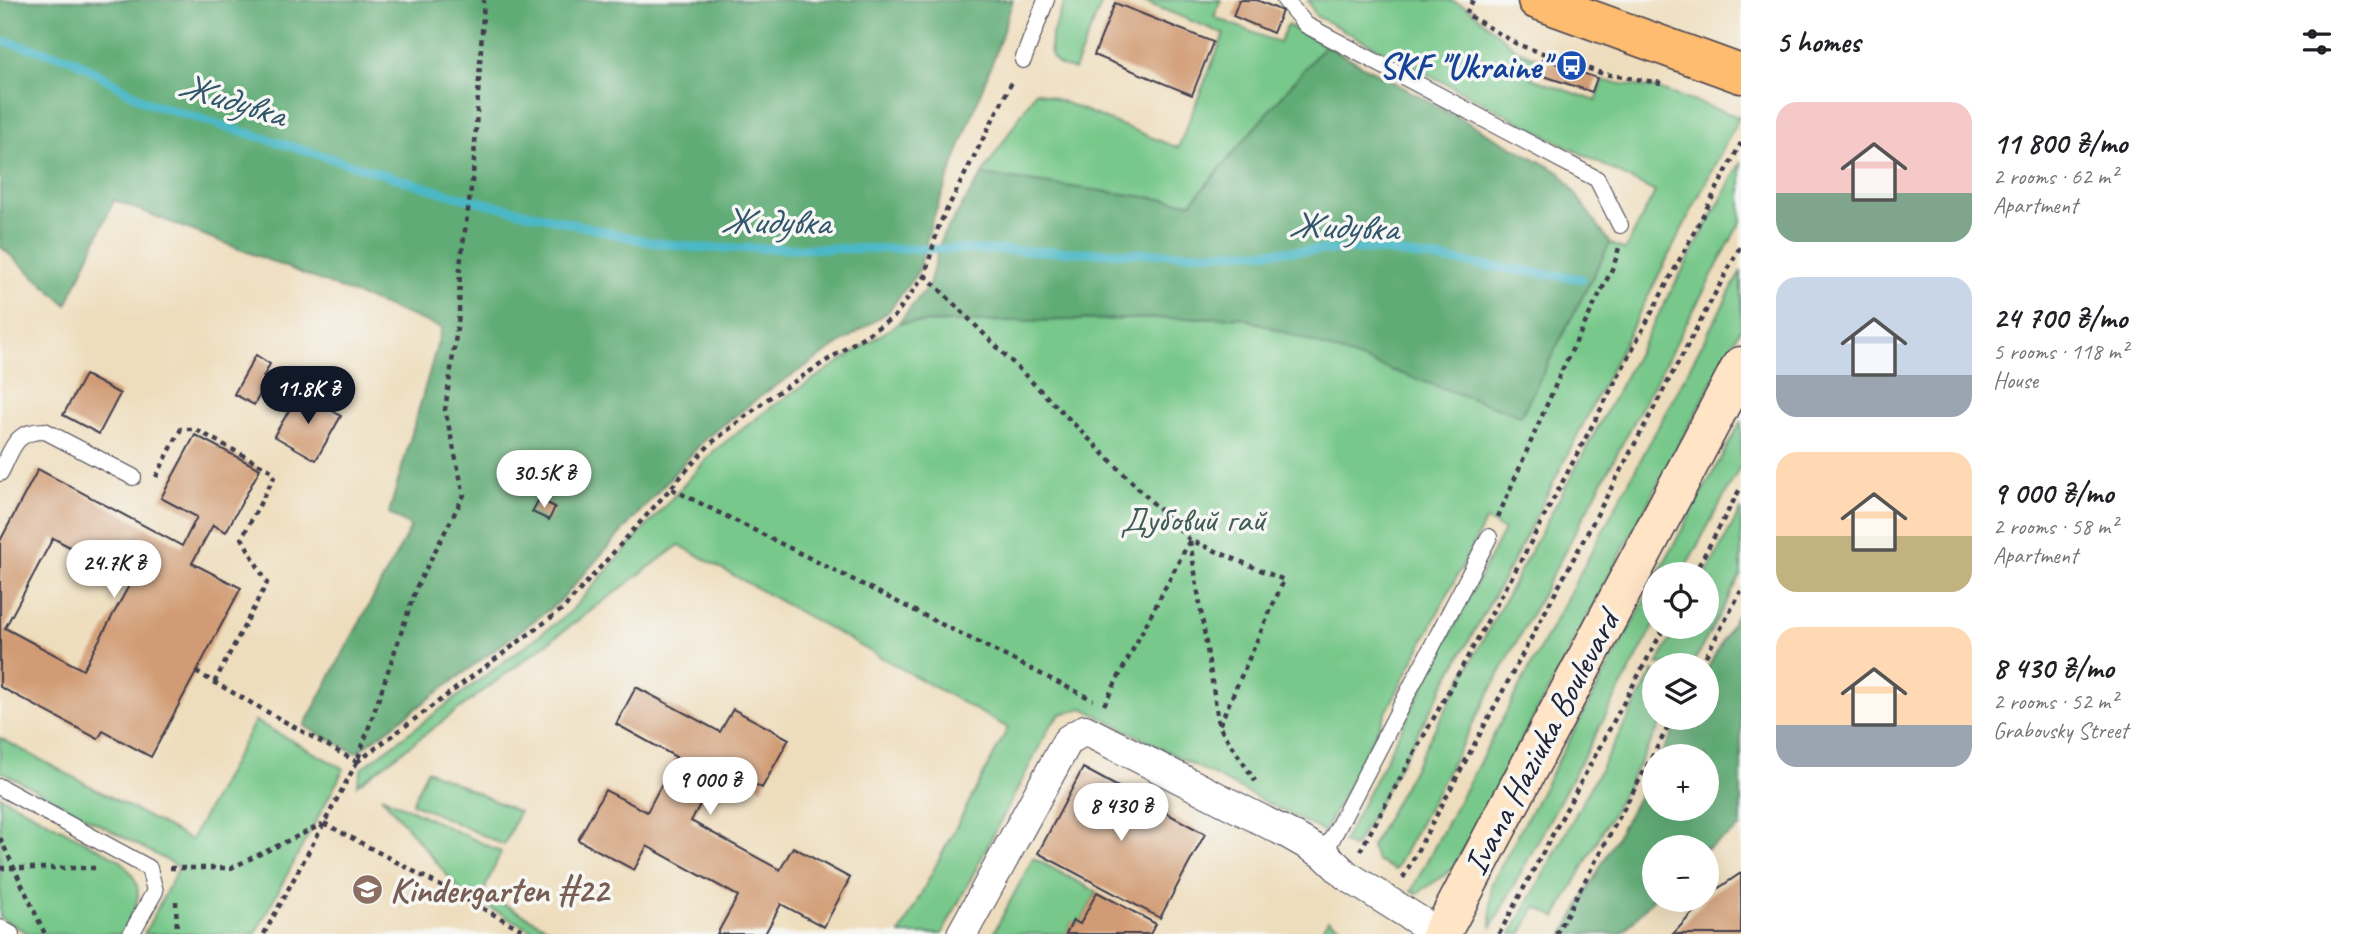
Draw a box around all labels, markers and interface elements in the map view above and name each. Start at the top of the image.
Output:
text: 5 homes [1776,23,1860,61]
icon: filters [2298,23,2336,61]
place label: SKF "Ukraine" [1379,44,1557,89]
bus stop icon: SKF "Ukraine" [1555,49,1589,83]
water label: Жидувка [173,61,295,139]
text: 11 800 ₴/mo [1993,124,2127,162]
icon: home [1832,130,1916,214]
text: 2 rooms · 62 m² [1993,162,2117,191]
text: Apartment [1993,191,2078,220]
water label: Жидувка [720,197,834,246]
water label: Жидувка [1288,201,1402,252]
text: 24 700 ₴/mo [1993,299,2127,337]
icon: home [1832,305,1916,389]
text: 5 rooms · 118 m² [1993,337,2128,366]
pin: 11.8K ₴ [243,366,373,426]
text: House [1993,366,2038,395]
text: 11.8K ₴ [276,374,340,403]
pin: 30.5K ₴ [479,450,609,510]
text: 30.5K ₴ [512,458,576,487]
text: 9 000 ₴/mo [1993,474,2113,512]
icon: home [1832,480,1916,564]
park label: Дубовий гай [1120,497,1268,542]
text: 2 rooms · 58 m² [1993,512,2117,541]
pin: 24.7K ₴ [49,540,179,600]
text: Apartment [1993,541,2078,570]
text: 24.7K ₴ [82,548,146,577]
map controls [1642,562,1719,912]
button: locate [1642,562,1719,639]
street label: Ivana Haziuka Boulevard [1453,599,1632,883]
text: 8 430 ₴/mo [1993,649,2114,687]
button: layers [1642,653,1719,730]
icon: home [1832,655,1916,739]
text: 2 rooms · 52 m² [1993,687,2117,716]
text: Grabovsky Street [1993,716,2128,745]
button: + [1642,744,1719,821]
pin: 9 000 ₴ [645,758,775,817]
text: 9 000 ₴ [679,765,741,794]
pin: 8 430 ₴ [1056,784,1186,843]
text: 8 430 ₴ [1089,791,1153,820]
button: − [1642,835,1719,912]
place label: Kindergarten #22 [390,868,612,913]
school or university icon: Kindergarten #22 [350,873,384,907]

